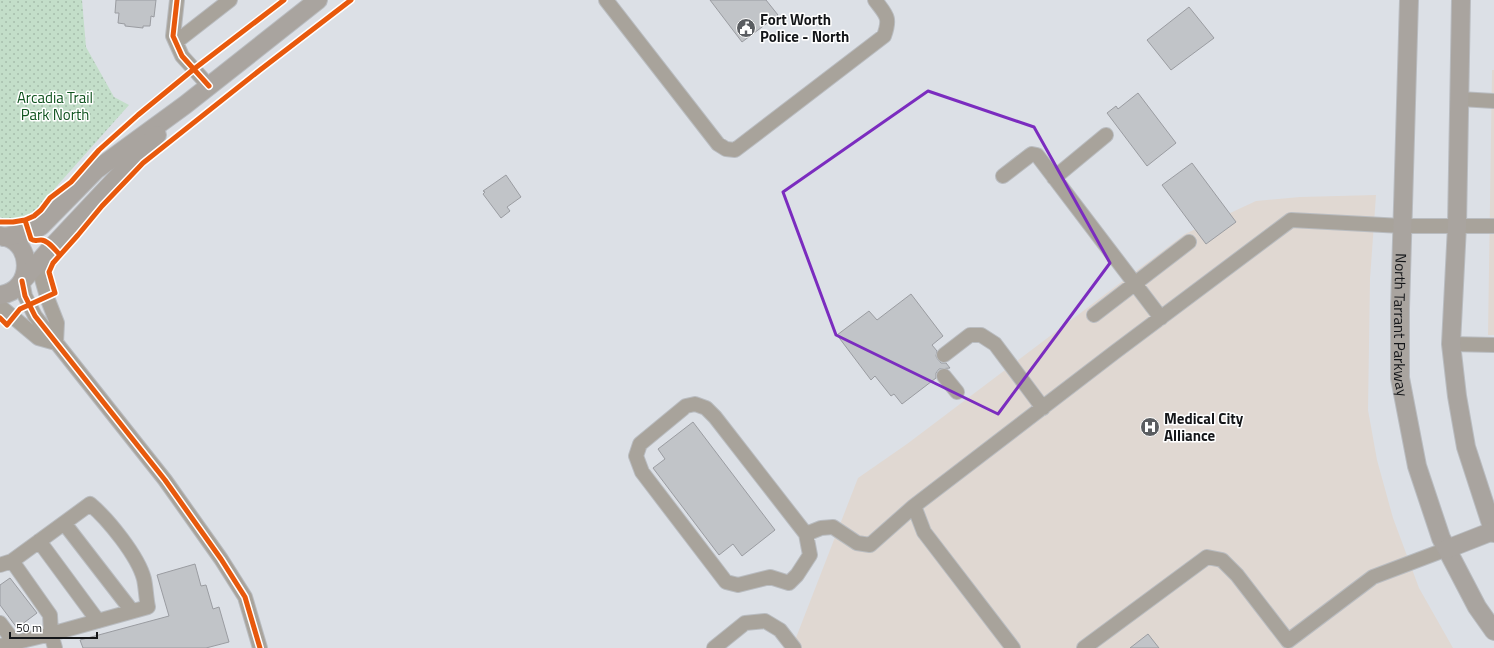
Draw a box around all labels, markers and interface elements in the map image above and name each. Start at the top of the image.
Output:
place label: Fort Worth Police - North [760,8,849,48]
public building icon: Fort Worth Police - North [735,17,757,39]
park label: Arcadia Trail Park North [17,86,93,126]
street label: North Tarrant Parkway [1389,253,1415,398]
place label: Medical City Alliance [1164,407,1244,447]
hospital icon: Medical City Alliance [1139,416,1161,438]
scale bar [10,614,97,640]
text: 50 m [16,618,42,637]

